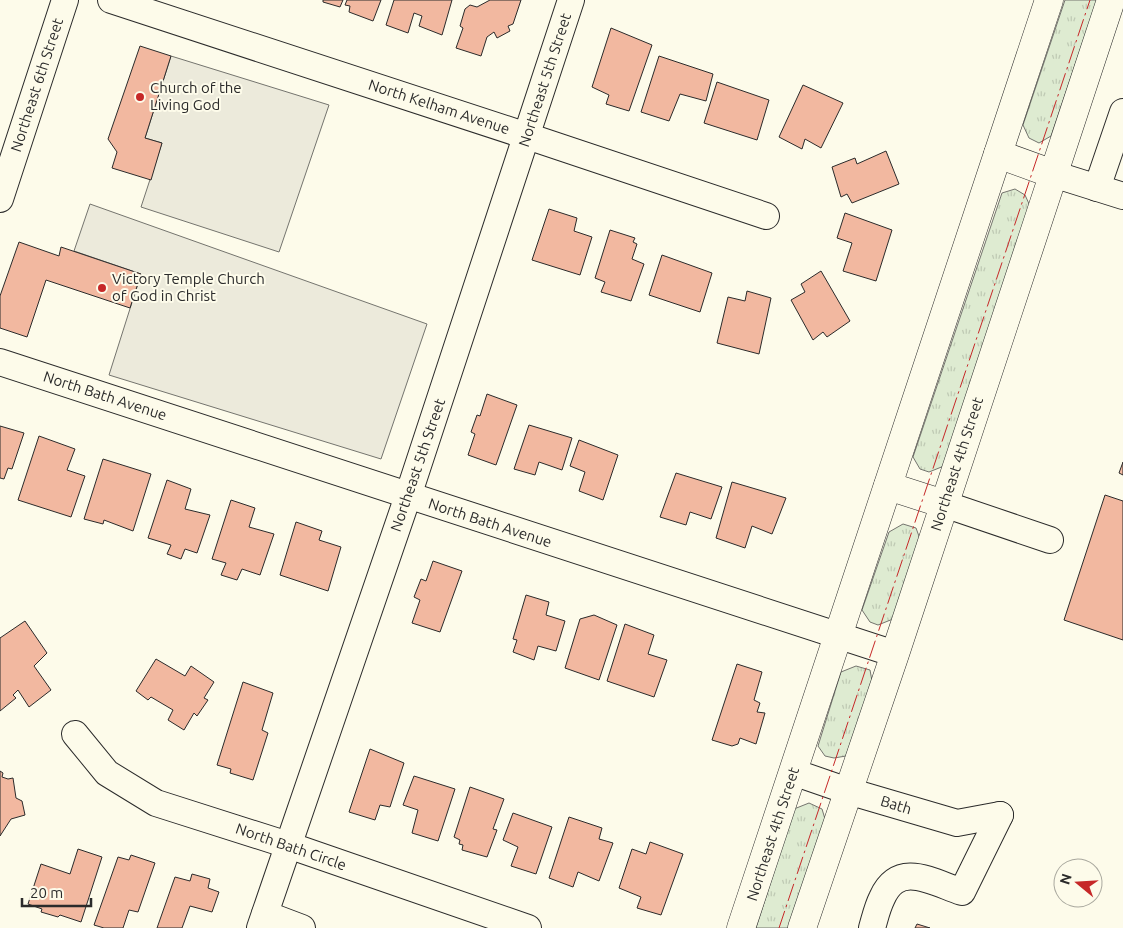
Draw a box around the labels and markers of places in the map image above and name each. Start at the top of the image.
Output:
place label: Church of the Living God [150,79,242,113]
marker: Church of the Living God [134,91,146,103]
place label: Victory Temple Church of God in Christ [112,270,265,304]
marker: Victory Temple Church of God in Christ [96,282,108,294]

